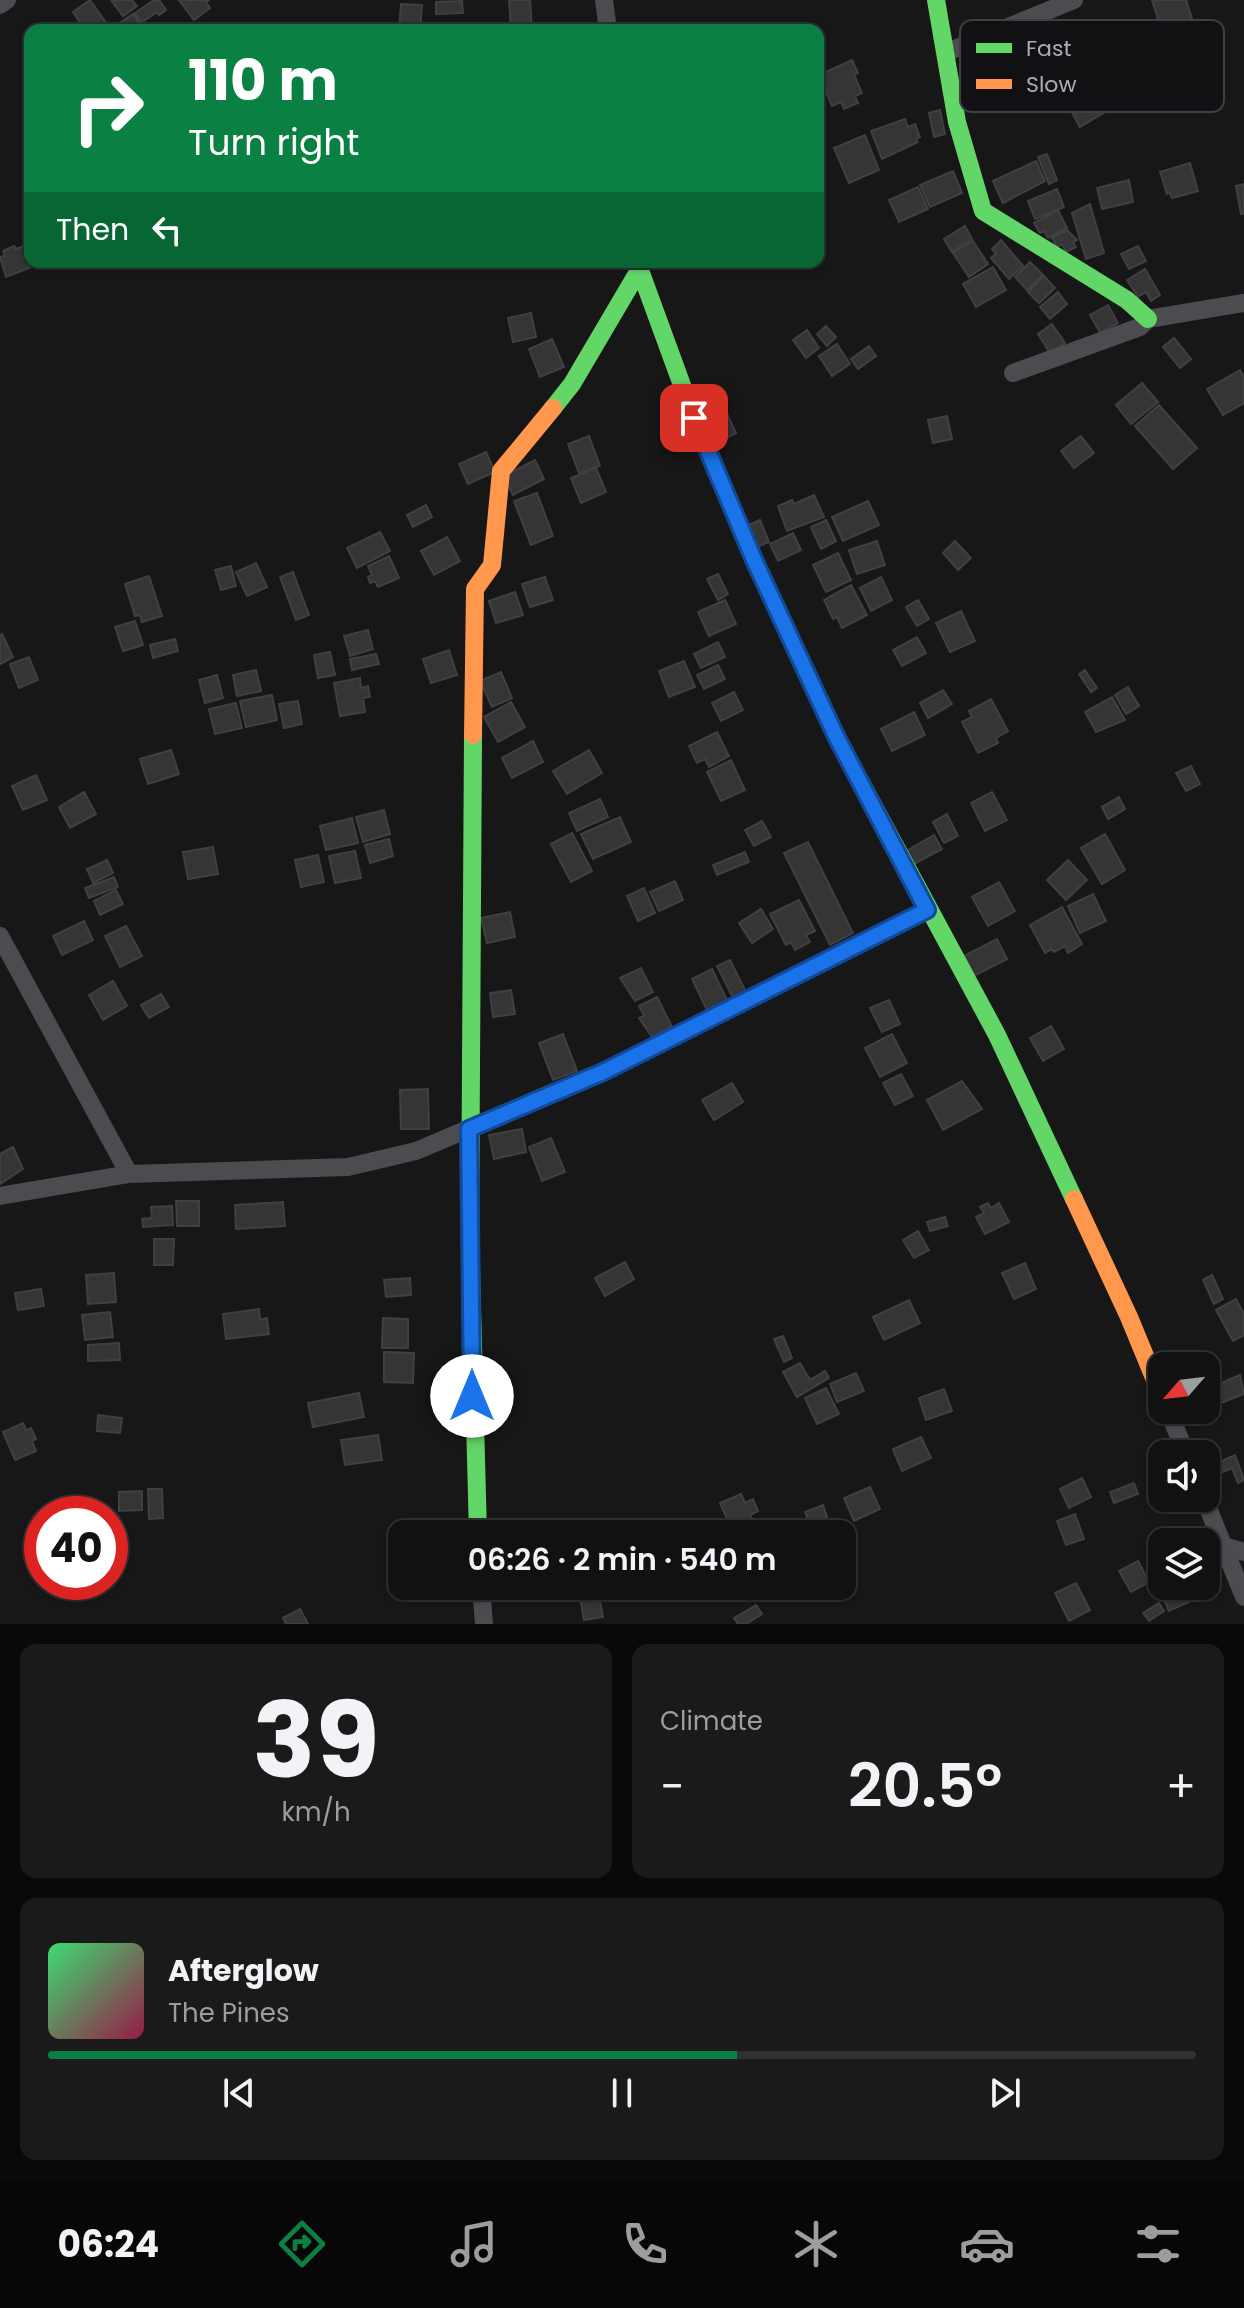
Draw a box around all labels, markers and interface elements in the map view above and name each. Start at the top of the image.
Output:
legend [960,20,1224,112]
text: Fast [1026,33,1071,64]
text: 110 m [188,41,338,120]
icon: right [56,56,160,160]
text: Slow [1026,69,1076,100]
text: Turn right [188,117,359,168]
text: Then [56,208,129,251]
icon: left [145,208,189,252]
pin [660,384,728,452]
icon: arrive [672,396,716,440]
north arrow [1148,1352,1220,1424]
map controls [1148,1352,1220,1600]
position arrow [430,1354,514,1438]
button: sound [1148,1440,1220,1512]
speed limit sign: 40 [24,1496,128,1600]
button: layers [1148,1528,1220,1600]
text: 06:26 · 2 min · 540 m [468,1538,776,1581]
text: 39 [253,1668,379,1813]
text: Climate [660,1703,763,1739]
text: 20.5° [848,1744,1002,1828]
text: − [660,1756,684,1817]
text: + [1166,1756,1196,1817]
text: km/h [281,1794,351,1830]
text: Afterglow [168,1949,319,1992]
text: The Pines [168,1995,290,2031]
icon: previous [217,2071,261,2115]
icon: pause [600,2071,644,2115]
icon: next [983,2071,1027,2115]
icon: directions [274,2216,330,2272]
icon: music [446,2216,502,2272]
icon: phone [617,2216,673,2272]
icon: climate [788,2216,844,2272]
icon: car [959,2216,1015,2272]
icon: filters [1130,2216,1186,2272]
text: 06:24 [58,2219,159,2270]

